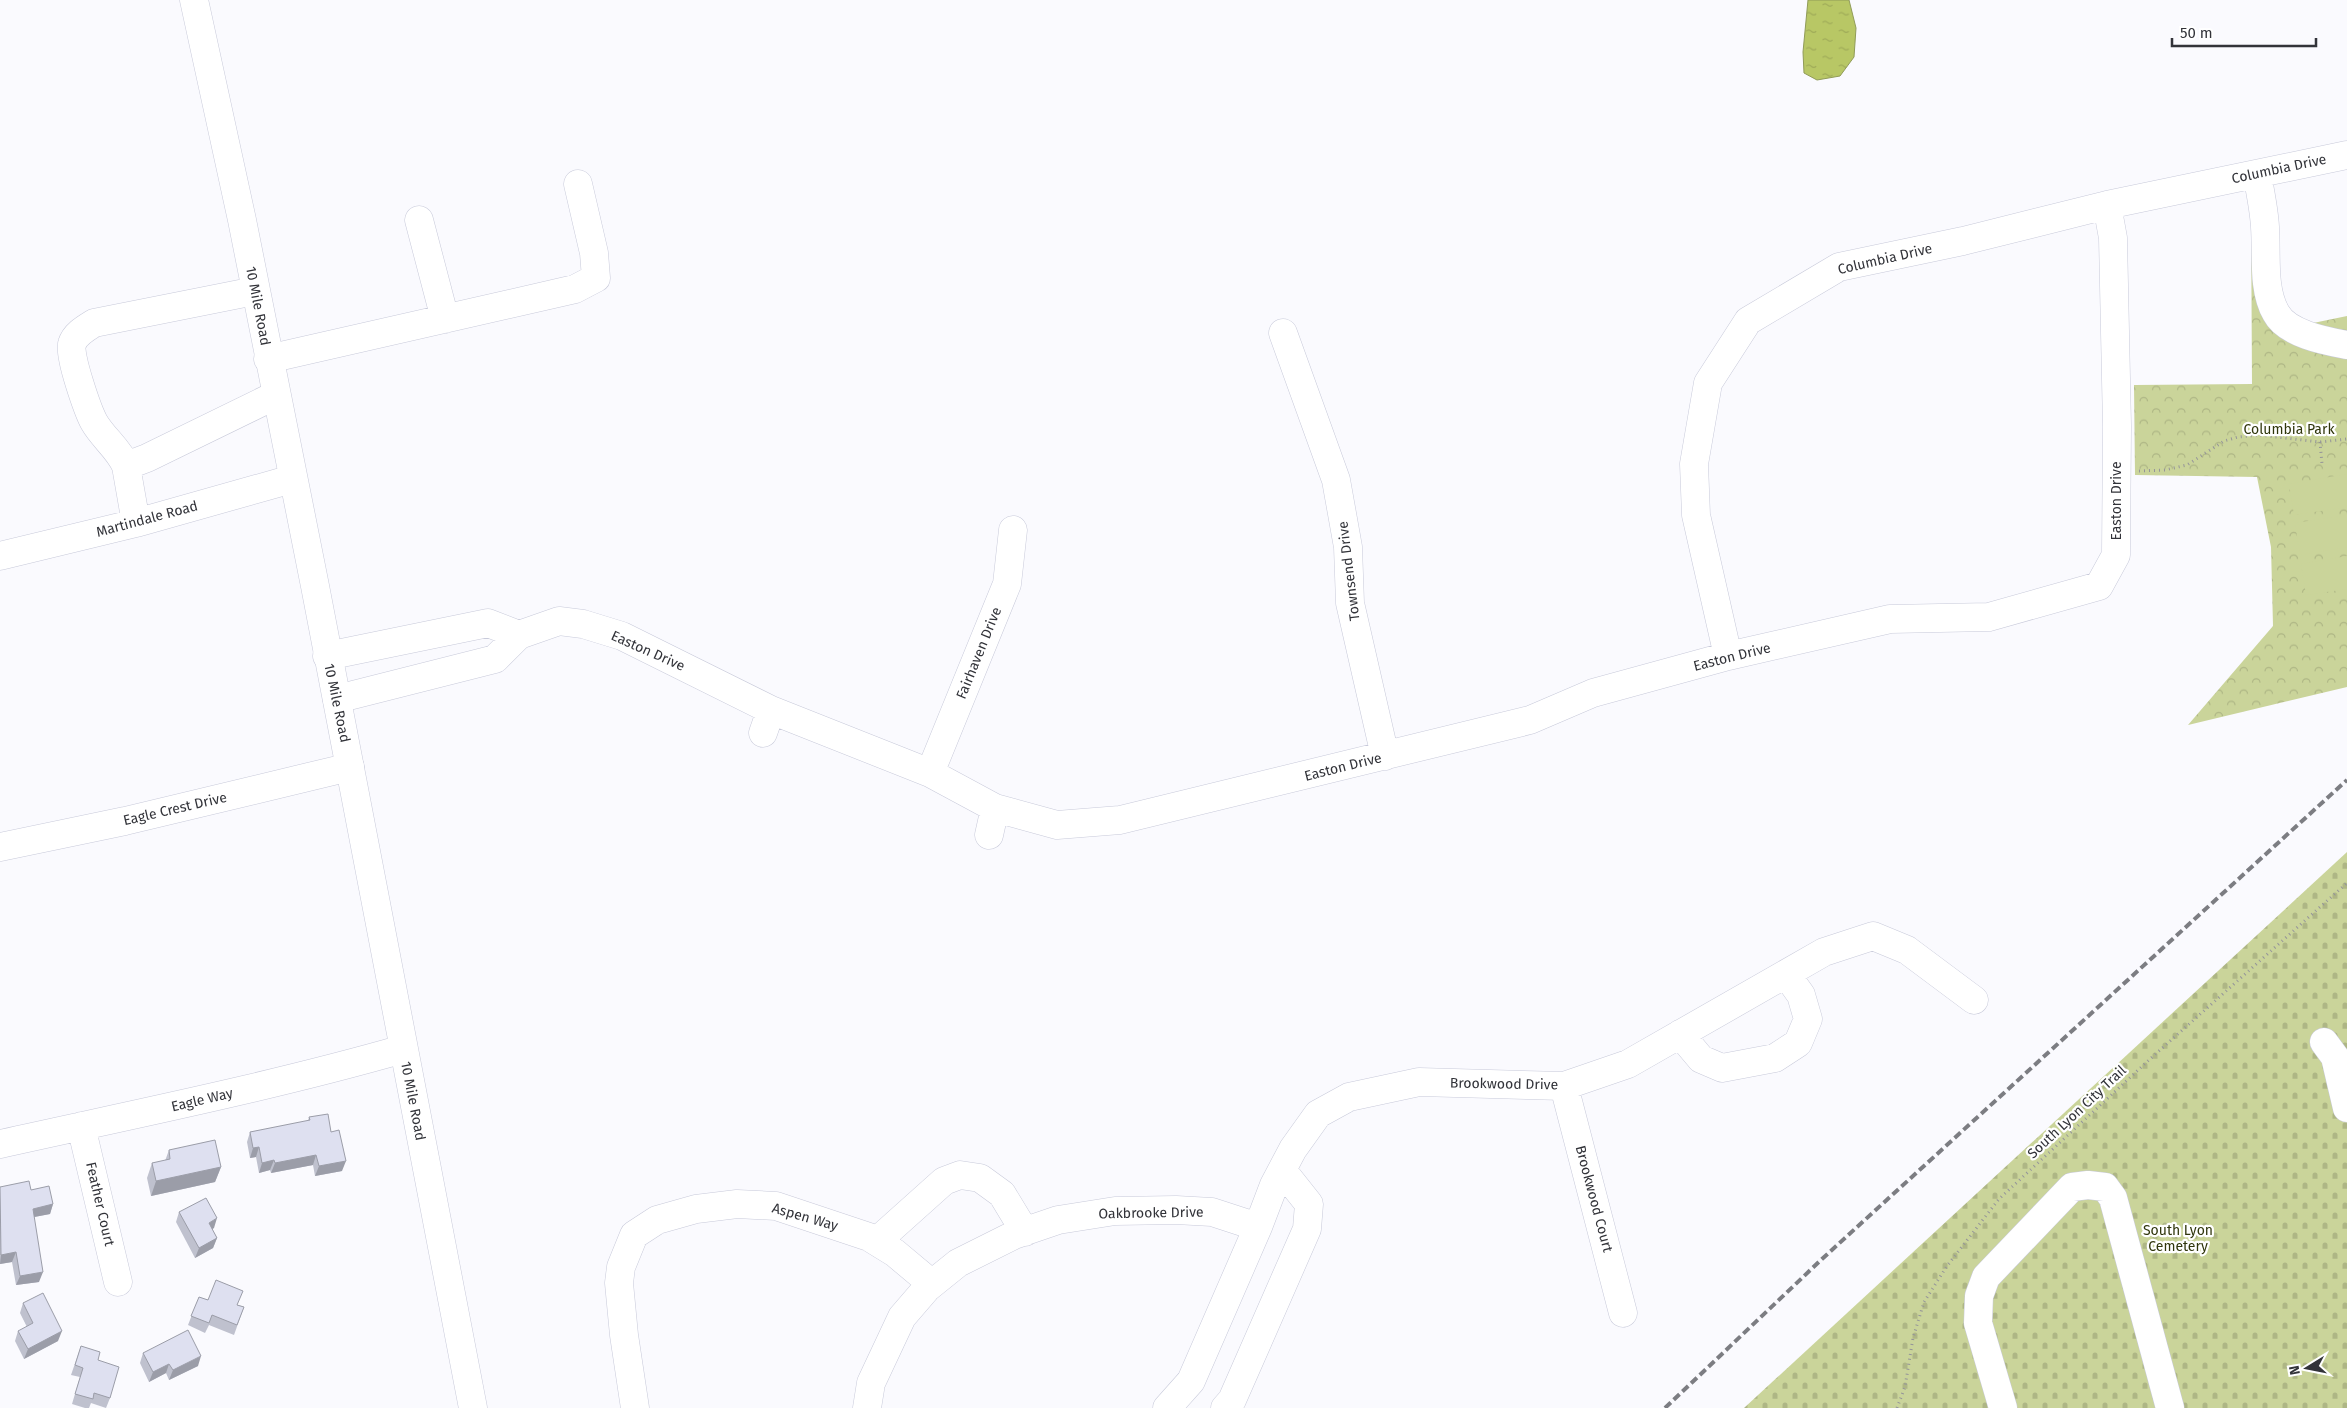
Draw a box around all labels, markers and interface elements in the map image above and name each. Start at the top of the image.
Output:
scale bar [2172,15,2316,47]
text: 50 m [2180,24,2213,42]
street label: Columbia Drive [2230,151,2328,187]
street label: Columbia Drive [1836,240,1934,278]
street label: 10 Mile Road [242,265,274,347]
park label: Columbia Park [2243,421,2335,438]
street label: Easton Drive [2108,461,2125,541]
street label: Martindale Road [94,497,200,541]
street label: Townsend Drive [1334,520,1364,622]
street label: Fairhaven Drive [953,604,1005,702]
street label: Easton Drive [608,627,688,675]
street label: Easton Drive [1692,639,1772,675]
street label: 10 Mile Road [320,662,354,744]
street label: Easton Drive [1303,749,1383,785]
street label: Eagle Crest Drive [122,789,228,829]
street label: 10 Mile Road [397,1060,429,1142]
street label: South Lyon City Trail [2024,1062,2130,1162]
street label: Brookwood Drive [1450,1075,1558,1093]
street label: Eagle Way [169,1085,235,1115]
street label: Brookwood Court [1572,1144,1617,1255]
street label: Feather Court [82,1160,118,1249]
street label: Aspen Way [770,1199,840,1235]
street label: Oakbrooke Drive [1098,1204,1204,1222]
park label: South Lyon Cemetery [2143,1222,2213,1255]
north arrow [2282,1343,2332,1393]
text: N [2286,1364,2304,1376]

